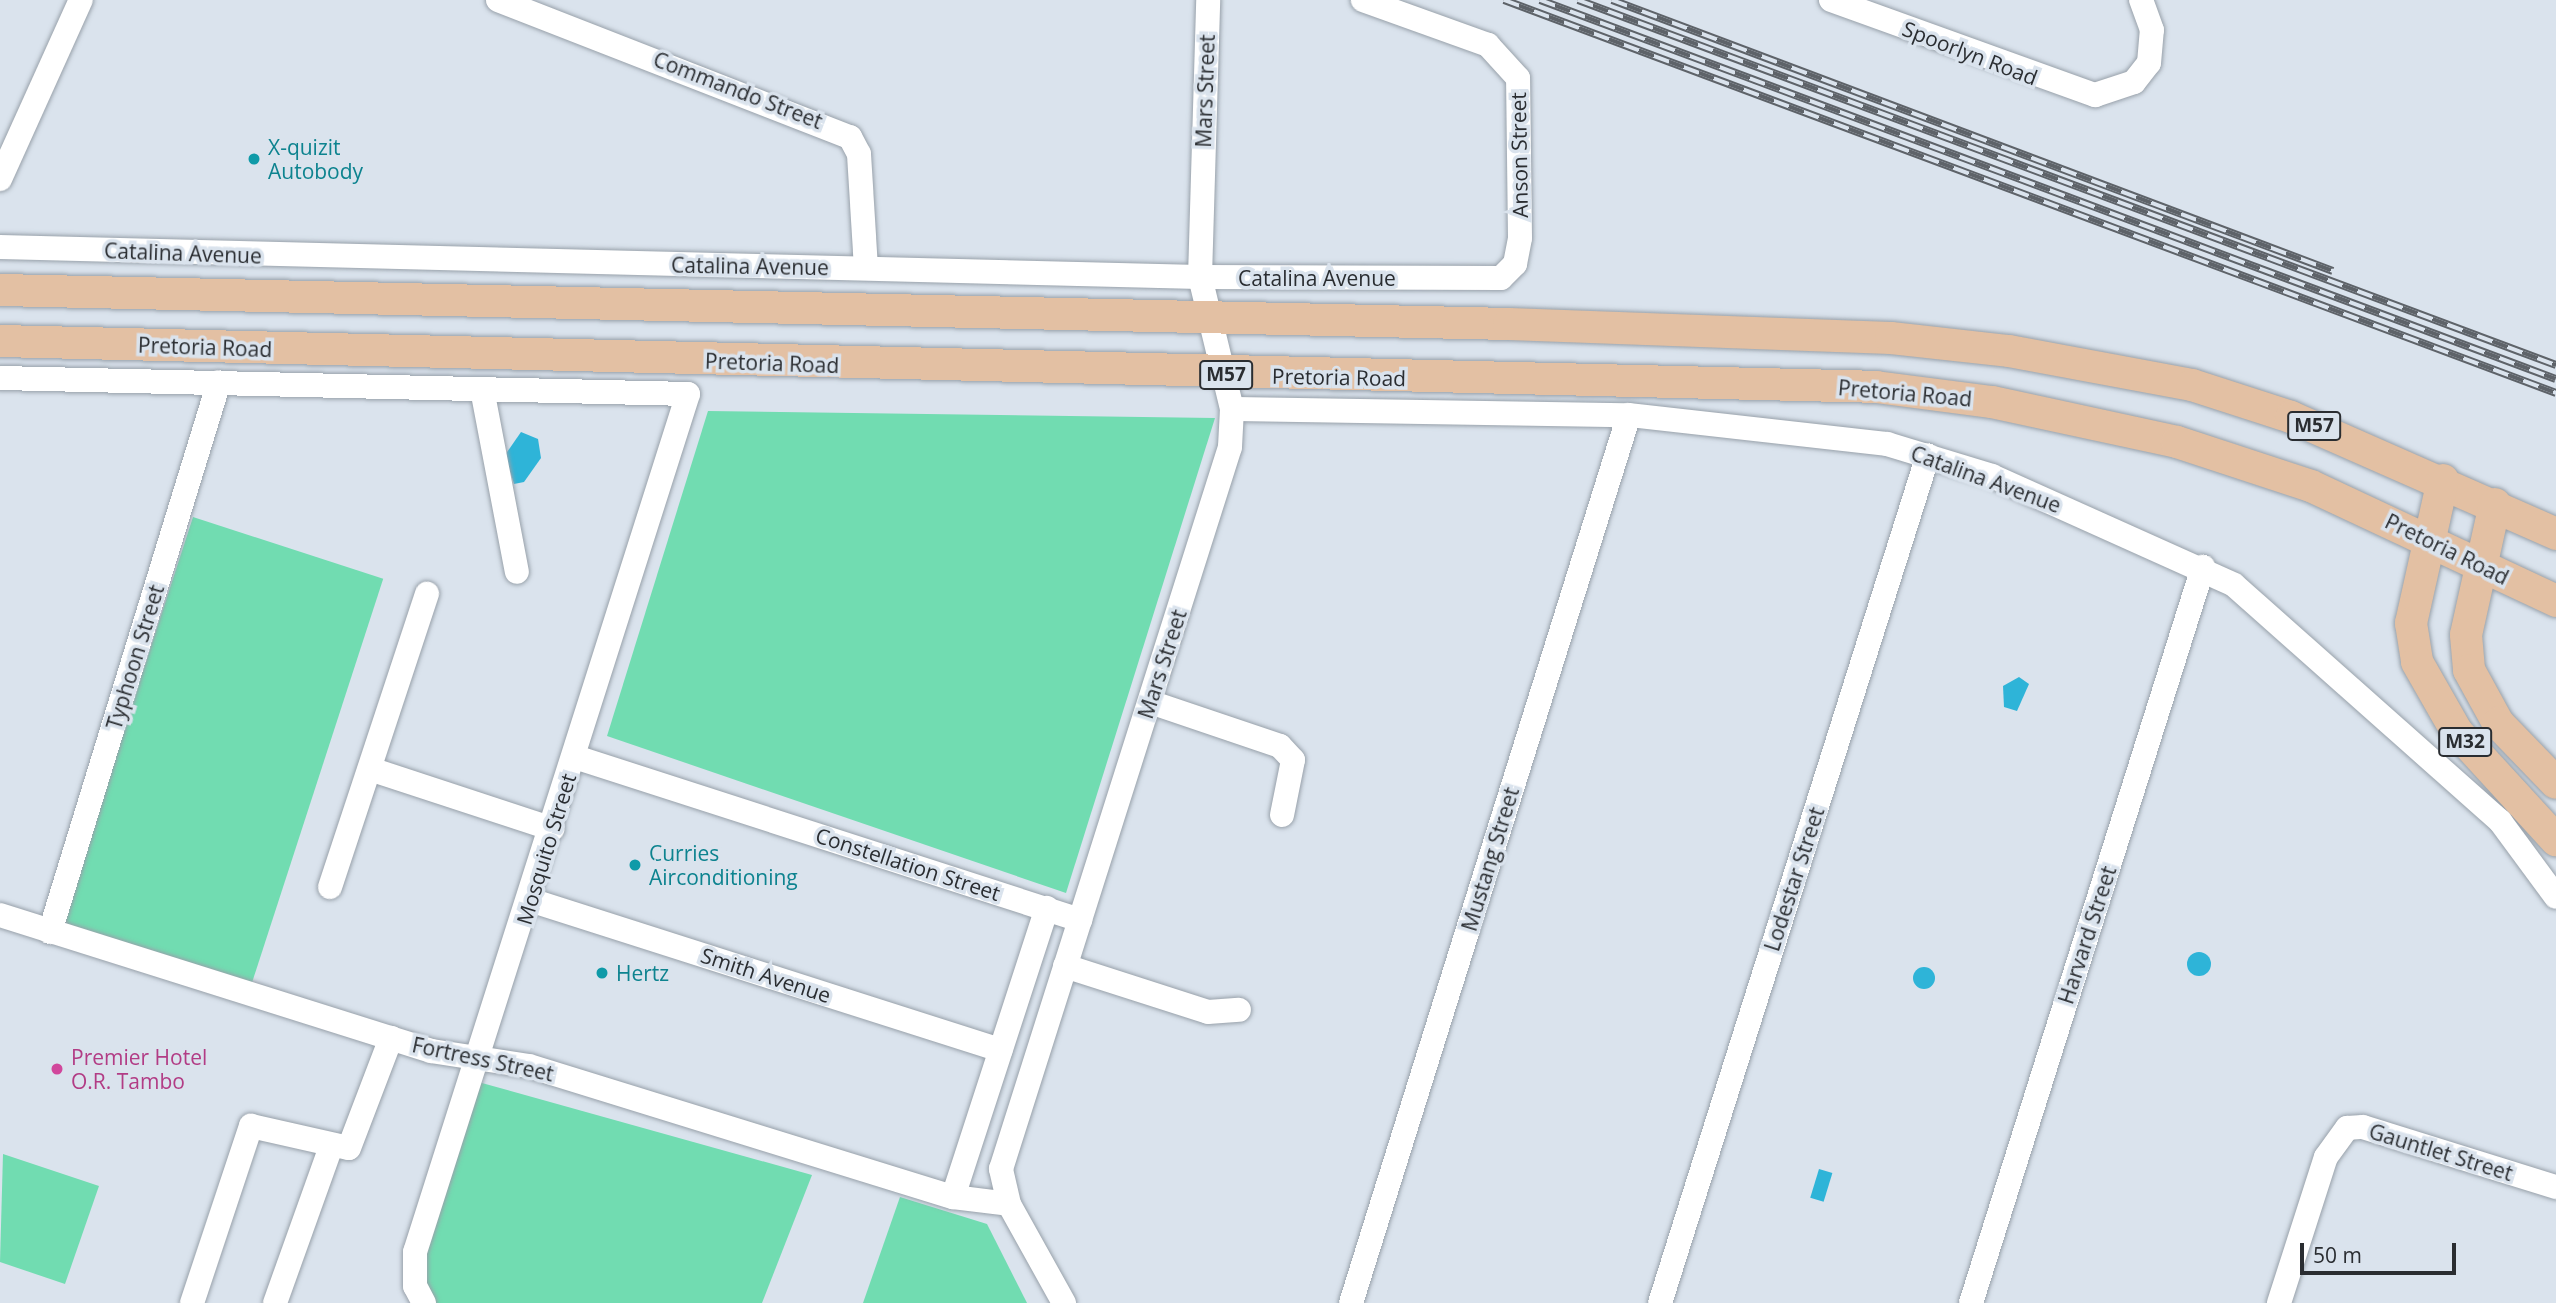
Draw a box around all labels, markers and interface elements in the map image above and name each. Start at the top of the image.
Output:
street label: Spoorlyn Road [1899,16,2041,90]
street label: Mars Street [1190,34,1220,148]
street label: Commando Street [650,46,826,134]
street label: Anson Street [1505,92,1533,218]
place label: X-quizit Autobody [268,134,363,184]
marker: X-quizit Autobody [246,151,262,167]
street label: Catalina Avenue [104,238,262,268]
street label: Catalina Avenue [671,252,829,280]
street label: Catalina Avenue [1238,265,1396,291]
street label: Pretoria Road [137,332,273,362]
street label: Pretoria Road [704,348,840,378]
road number: M57 [1198,360,1254,390]
street label: Pretoria Road [1272,363,1406,391]
street label: Pretoria Road [1837,375,1973,411]
road number: M57 [2286,410,2342,442]
street label: Catalina Avenue [1908,440,2064,518]
street label: Pretoria Road [2381,508,2513,590]
street label: Typhoon Street [101,582,169,732]
street label: Mars Street [1133,606,1191,722]
road number: M32 [2437,726,2493,758]
street label: Mosquito Street [511,770,581,928]
street label: Mustang Street [1456,784,1524,934]
street label: Lodestar Street [1759,804,1829,954]
street label: Constellation Street [812,822,1004,906]
place label: Curries Airconditioning [649,840,798,890]
marker: Curries Airconditioning [627,857,643,873]
street label: Harvard Street [2053,863,2121,1007]
street label: Smith Avenue [698,942,834,1008]
place label: Hertz [616,960,669,986]
marker: Hertz [594,965,610,981]
street label: Fortress Street [410,1032,556,1086]
place label: Premier Hotel O.R. Tambo [71,1044,207,1094]
marker: Premier Hotel O.R. Tambo [49,1061,65,1077]
street label: Gauntlet Street [2366,1118,2516,1186]
scale bar [2304,1230,2460,1274]
text: 50 m [2313,1241,2362,1269]

